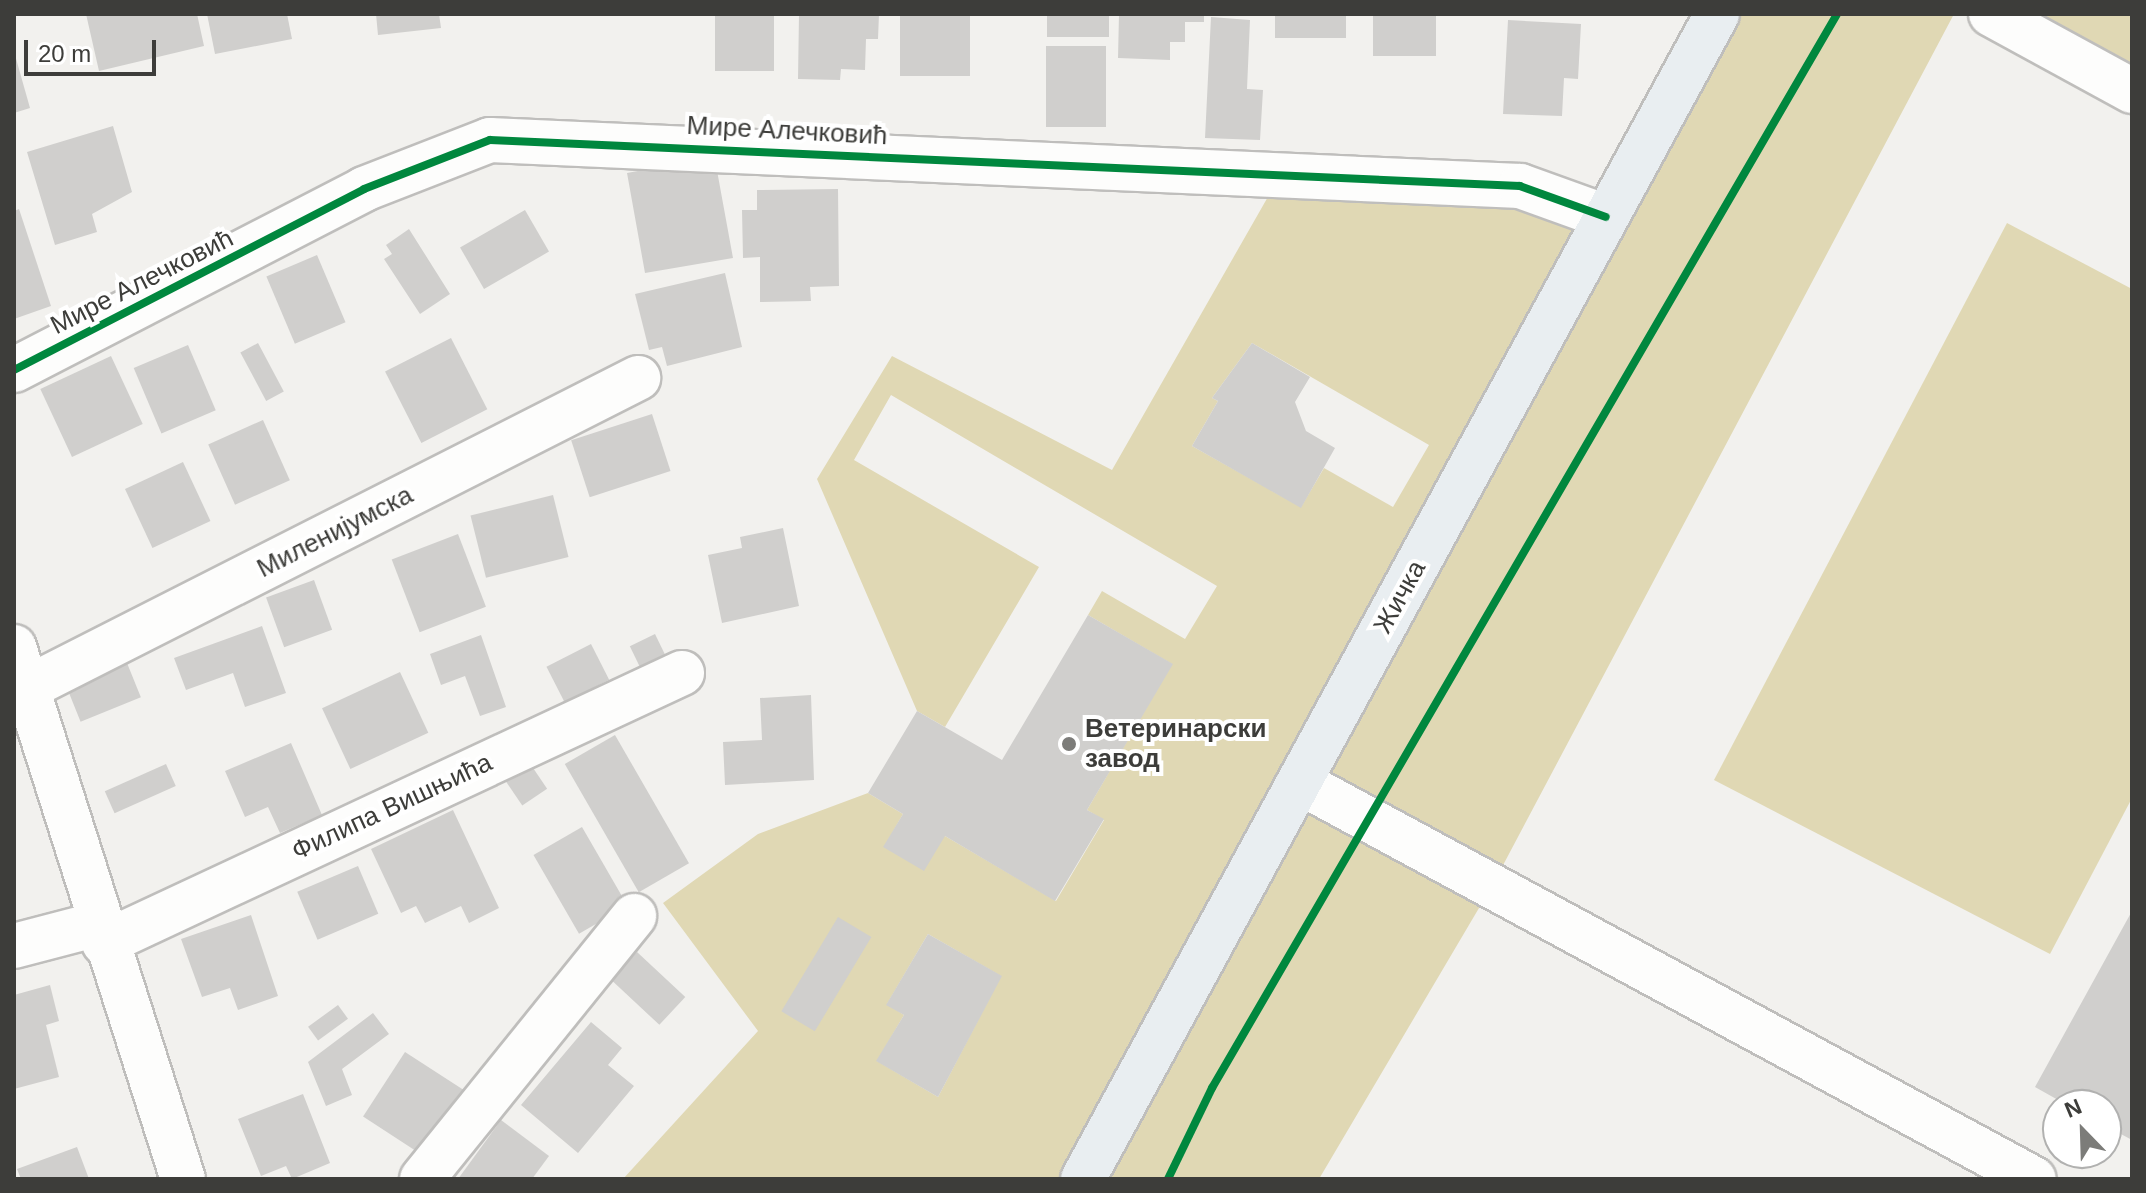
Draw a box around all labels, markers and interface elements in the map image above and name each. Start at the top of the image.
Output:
scale bar [28,24,160,74]
text: 20 m [38,40,91,67]
street label: Мире Алечковић [686,110,888,152]
street label: Мире Алечковић [45,222,239,342]
street label: Миленијумска [252,479,418,585]
street label: Жичка [1367,555,1433,639]
place label: Ветеринарски завод [1085,713,1266,774]
marker: Ветеринарски завод [1060,735,1078,753]
street label: Филипа Вишњића [287,747,497,867]
north arrow [2042,1089,2122,1169]
text: N [2061,1094,2085,1123]

